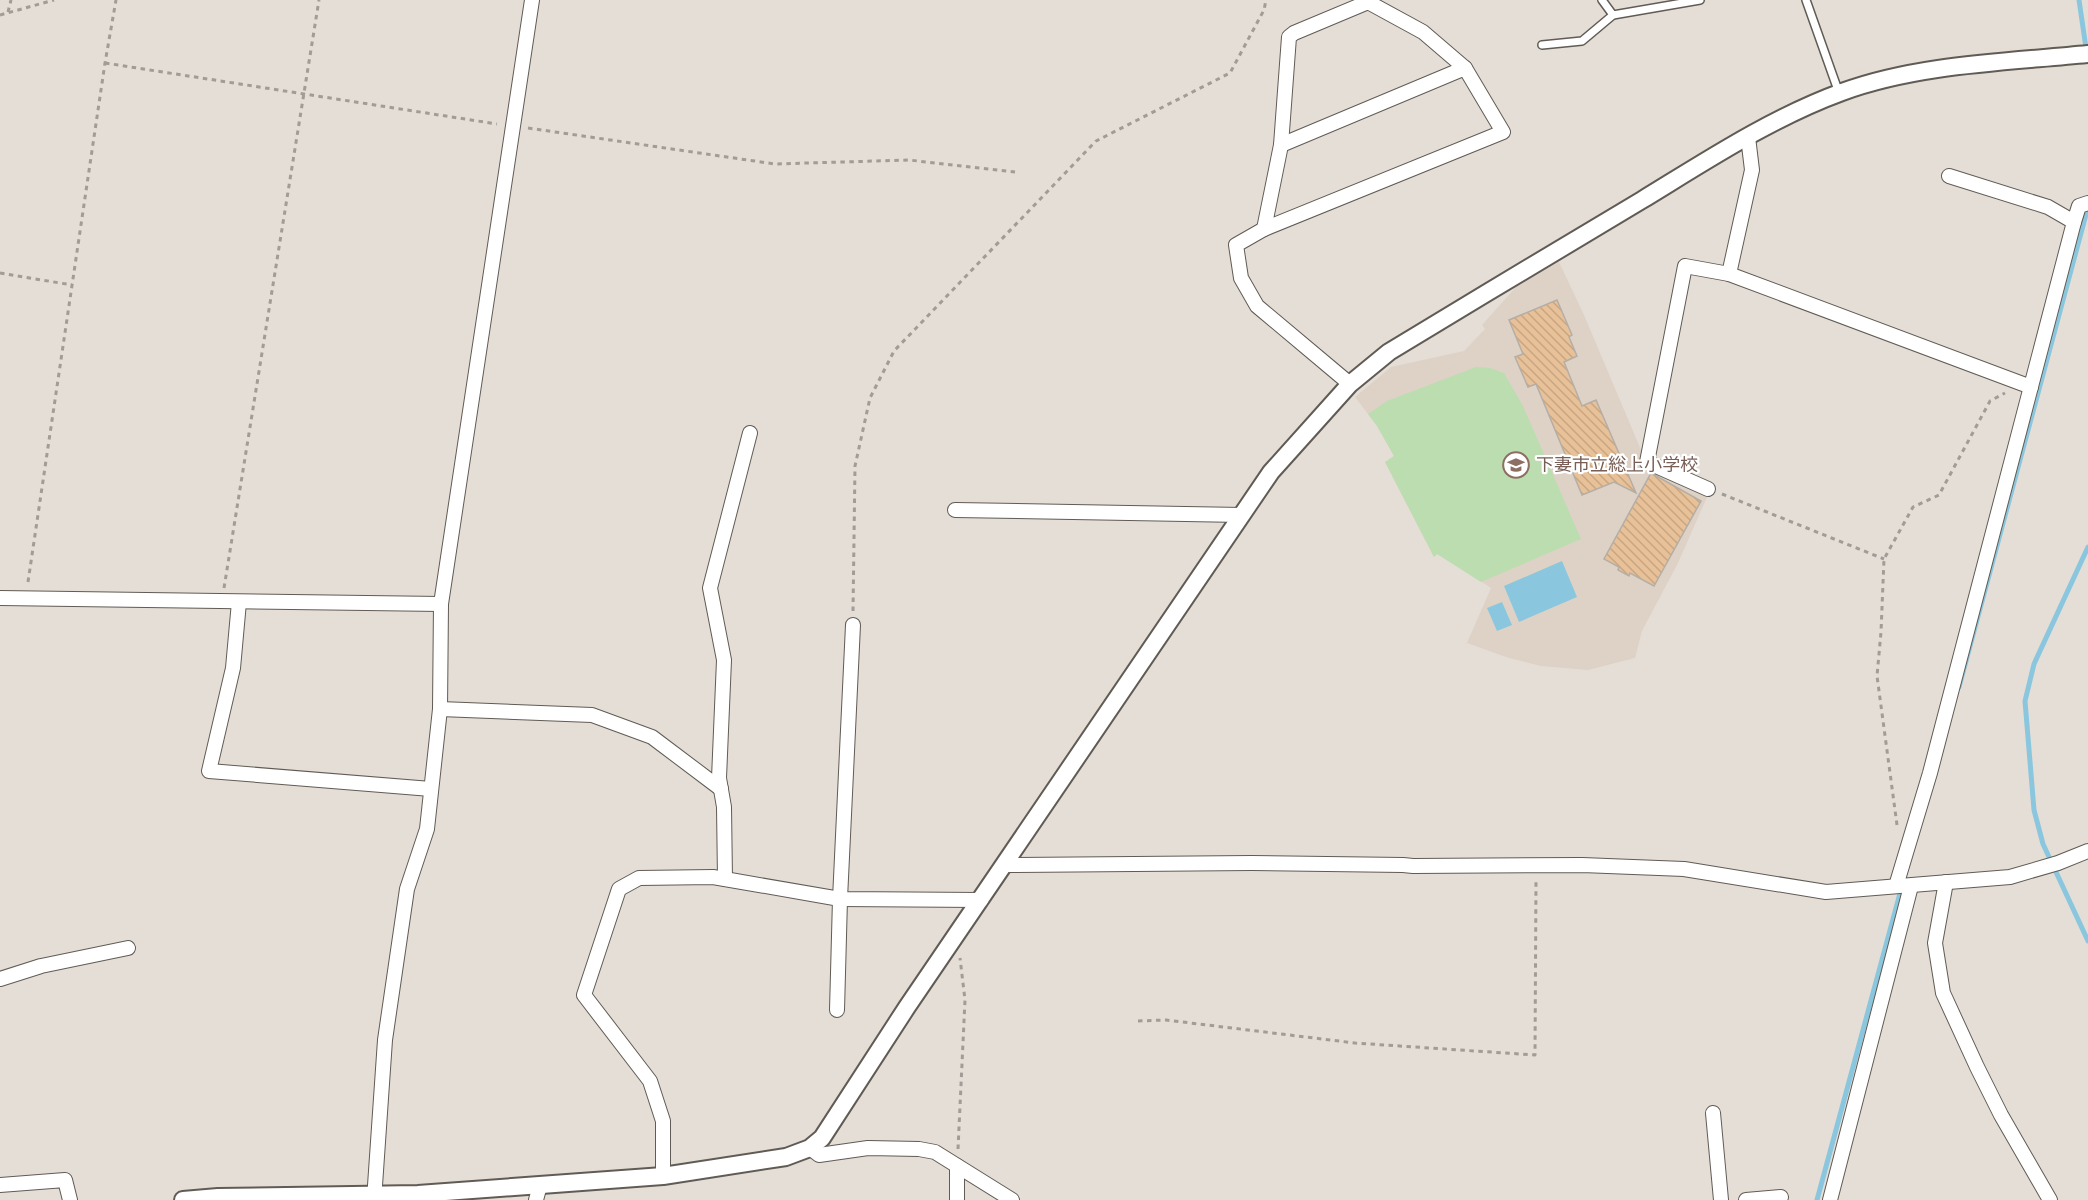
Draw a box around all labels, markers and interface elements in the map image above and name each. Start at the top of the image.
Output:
school or university icon: 下妻市立総上小学校 [1501,450,1531,480]
place label: 下妻市立総上小学校 [1536,454,1698,476]

